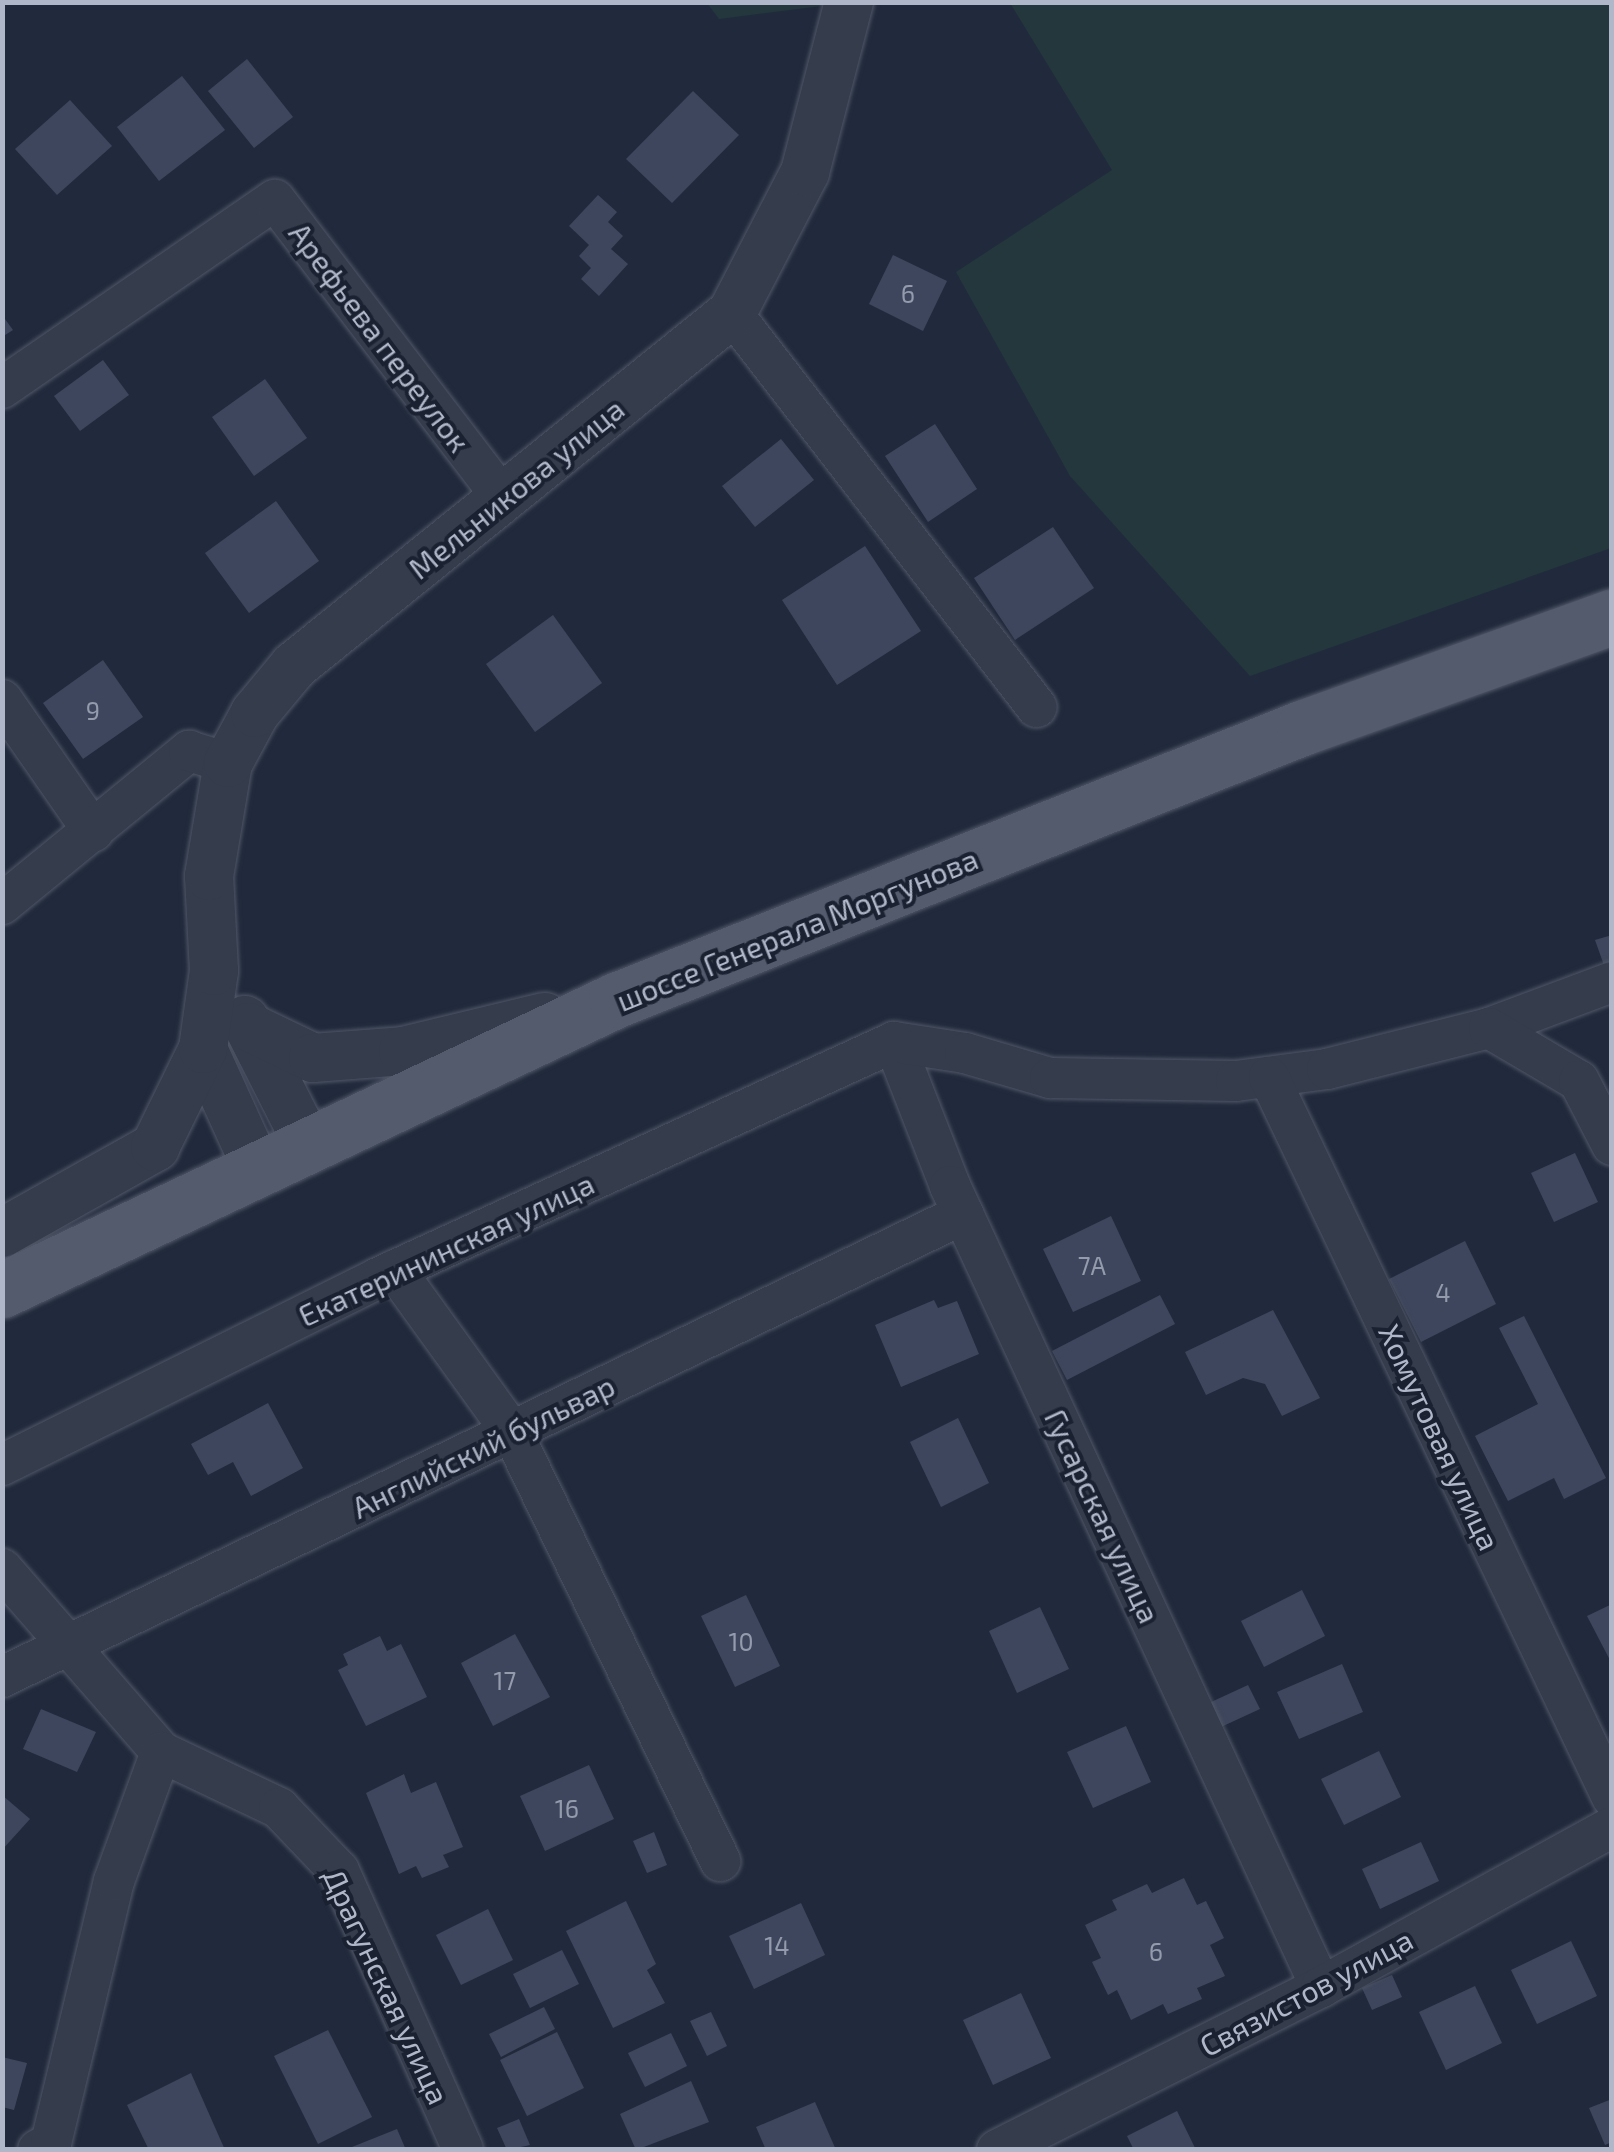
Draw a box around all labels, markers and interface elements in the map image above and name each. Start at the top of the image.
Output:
street label: Арефьева переулок [282,215,478,459]
house number: 6 [901,278,915,308]
street label: Мельникова улица [401,390,631,586]
house number: 9 [86,695,100,725]
street label: шоссе Генерала Моргунова [611,840,983,1018]
street label: Екатерининская улица [293,1165,599,1333]
house number: 7А [1078,1250,1106,1280]
house number: 4 [1435,1277,1451,1307]
street label: Хомутовая улица [1372,1318,1508,1556]
street label: Английский бульвар [346,1367,620,1525]
street label: Гусарская улица [1038,1403,1168,1629]
house number: 10 [728,1626,754,1656]
house number: 17 [494,1665,516,1695]
house number: 16 [555,1793,579,1823]
street label: Драгунская улица [317,1862,457,2110]
street label: Связистов улица [1193,1921,1419,2063]
house number: 14 [764,1930,790,1960]
house number: 6 [1149,1936,1163,1966]

